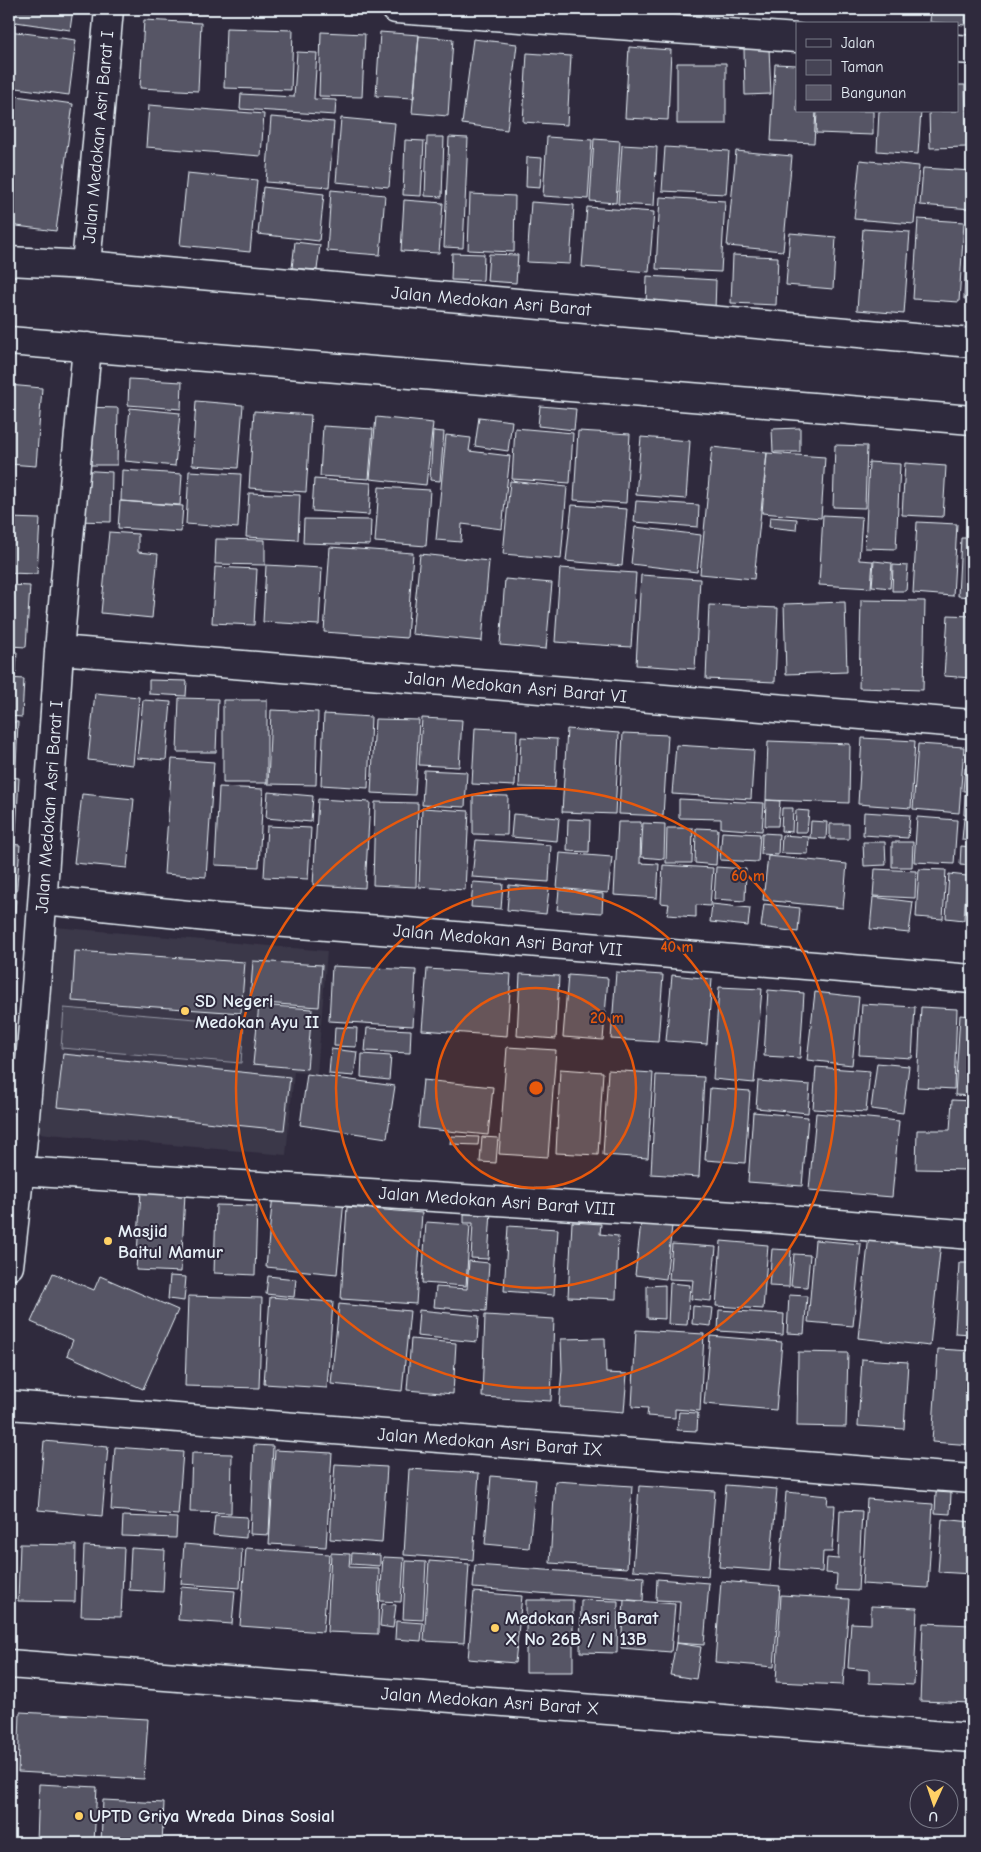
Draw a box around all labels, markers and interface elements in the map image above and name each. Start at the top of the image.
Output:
legend [796,22,958,112]
street label: Jalan Medokan Asri Barat I [79,30,118,244]
text: Jalan [841,34,875,52]
text: Taman [841,58,884,76]
text: Bangunan [841,84,906,102]
street label: Jalan Medokan Asri Barat [390,282,593,321]
street label: Jalan Medokan Asri Barat VI [404,667,628,708]
street label: Jalan Medokan Asri Barat I [32,700,67,914]
text: 60 m [731,867,765,885]
street label: Jalan Medokan Asri Barat VII [392,920,623,961]
text: 40 m [661,938,694,956]
place label: SD Negeri Medokan Ayu II [195,991,319,1033]
marker: SD Negeri Medokan Ayu II [179,1005,191,1017]
text: 20 m [590,1009,624,1027]
centre of rings [527,1079,545,1097]
street label: Jalan Medokan Asri Barat VIII [378,1183,616,1220]
place label: Masjid Baitul Mamur [118,1221,224,1263]
marker: Masjid Baitul Mamur [102,1235,114,1247]
street label: Jalan Medokan Asri Barat IX [377,1424,603,1461]
place label: Medokan Asri Barat X No 26B / N 13B [505,1608,659,1650]
marker: Medokan Asri Barat X No 26B / N 13B [489,1622,501,1634]
street label: Jalan Medokan Asri Barat X [380,1683,600,1720]
north arrow [908,1780,958,1830]
place label: UPTD Griya Wreda Dinas Sosial [89,1806,335,1827]
text: U [928,1808,938,1825]
marker: UPTD Griya Wreda Dinas Sosial [73,1810,85,1822]

